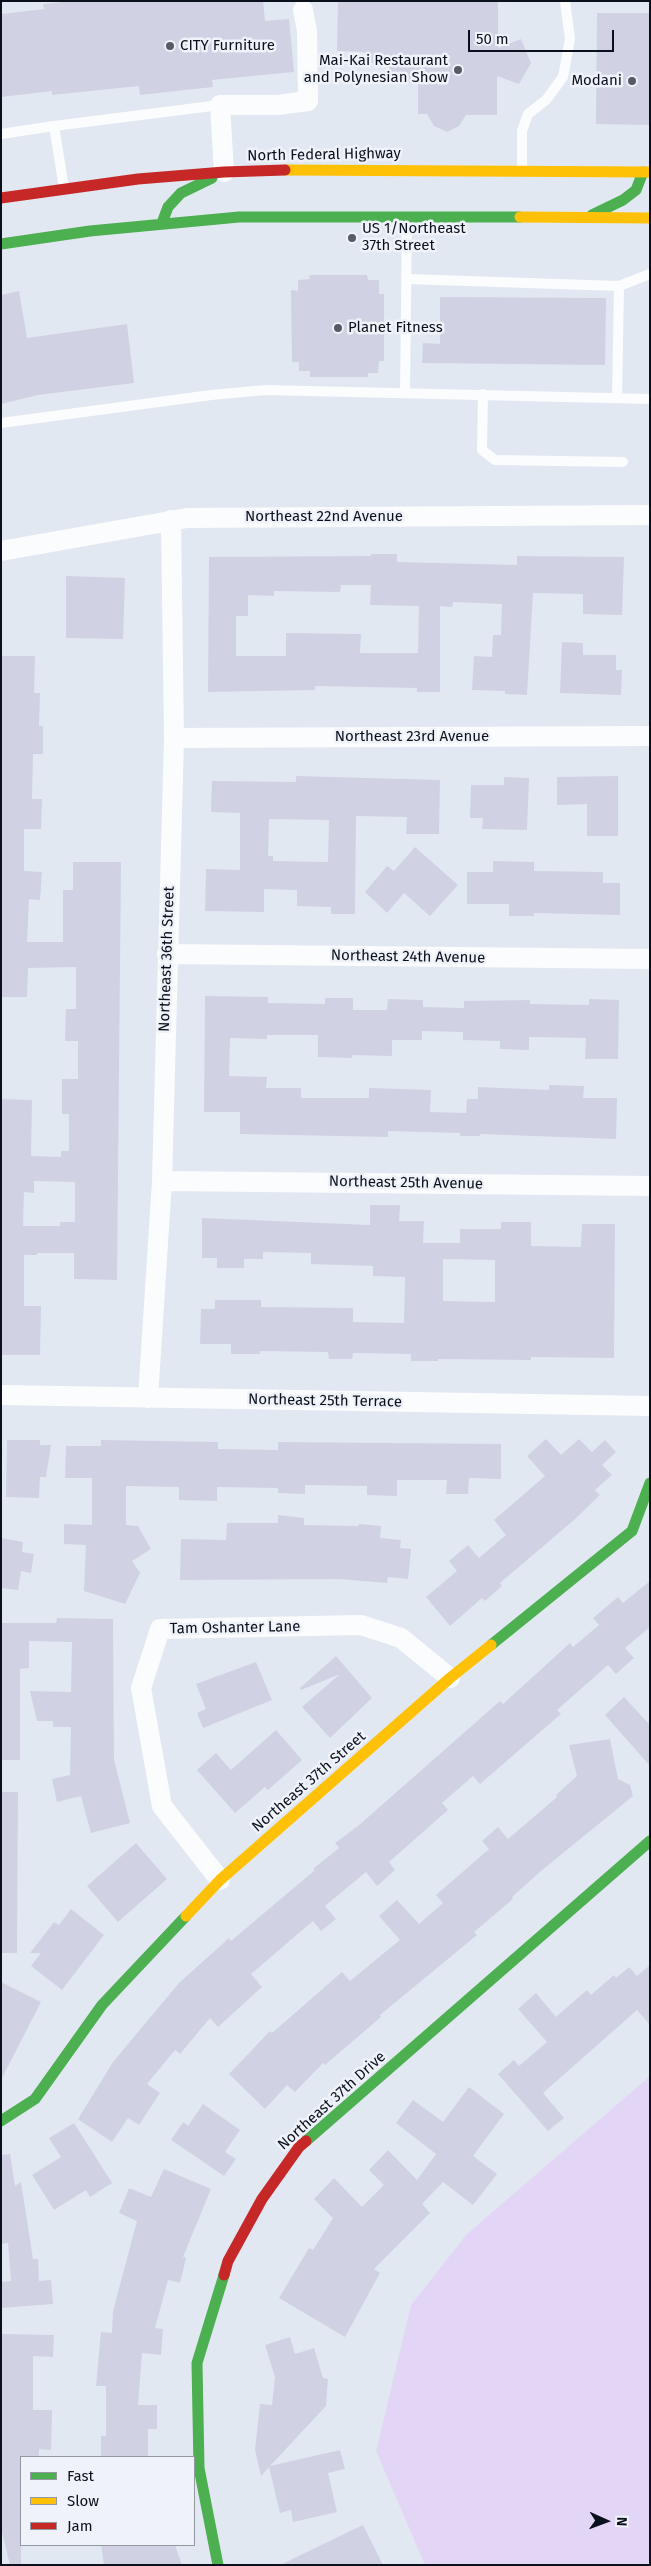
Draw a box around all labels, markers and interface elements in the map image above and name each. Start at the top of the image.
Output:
scale bar [471,20,617,52]
text: 50 m [476,30,509,48]
place label: CITY Furniture [180,37,275,55]
marker: CITY Furniture [164,40,176,52]
place label: Mai-Kai Restaurant and Polynesian Show [304,52,448,87]
marker: Mai-Kai Restaurant and Polynesian Show [452,64,464,76]
place label: Modani [571,72,622,90]
marker: Modani [626,75,638,87]
street label: North Federal Highway [247,145,401,165]
place label: US 1/Northeast 37th Street [362,220,466,255]
marker: US 1/Northeast 37th Street [346,232,358,244]
place label: Planet Fitness [348,319,443,337]
marker: Planet Fitness [332,322,344,334]
street label: Northeast 22nd Avenue [245,508,403,526]
street label: Northeast 23rd Avenue [335,728,489,746]
street label: Northeast 36th Street [155,886,179,1032]
street label: Northeast 24th Avenue [331,947,485,967]
street label: Northeast 25th Avenue [329,1173,483,1193]
street label: Northeast 25th Terrace [248,1391,402,1411]
street label: Tam Oshanter Lane [170,1618,300,1638]
street label: Northeast 37th Street [249,1728,369,1836]
street label: Northeast 37th Drive [274,2048,390,2154]
legend [20,2456,195,2546]
text: Fast [67,2467,94,2485]
text: Slow [67,2492,99,2510]
north arrow [581,2496,631,2546]
text: Jam [67,2517,93,2535]
text: N [613,2517,630,2526]

